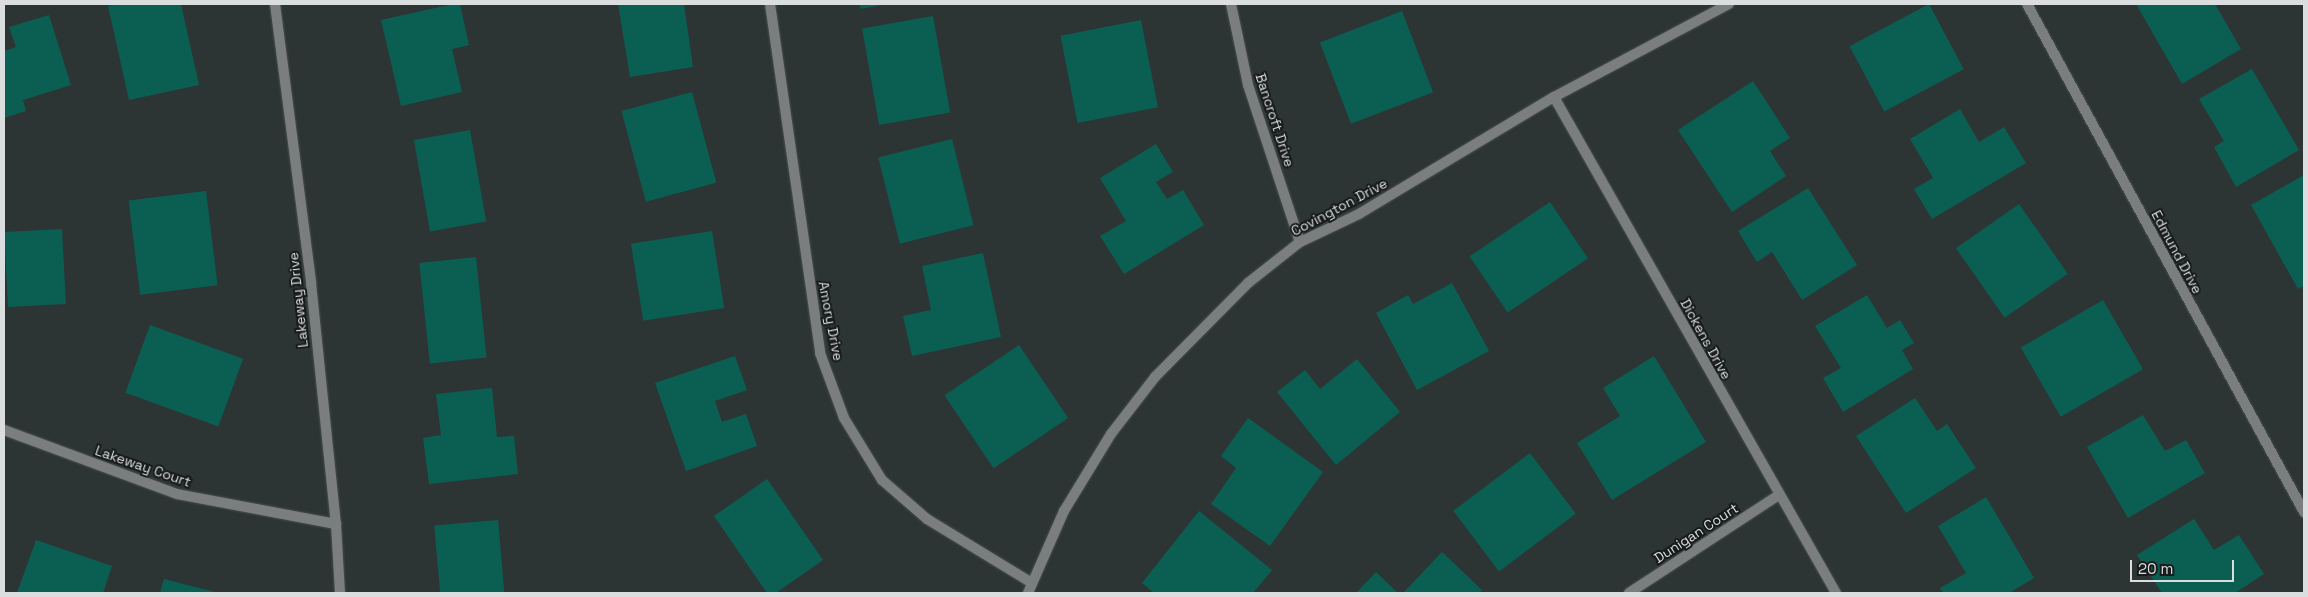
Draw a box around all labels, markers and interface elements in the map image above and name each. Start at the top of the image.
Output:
street label: Bancroft Drive [1252,71,1298,169]
street label: Covington Drive [1288,175,1390,239]
street label: Edmund Drive [2148,207,2206,297]
street label: Lakeway Drive [285,252,311,348]
street label: Amory Drive [815,280,847,362]
street label: Dickens Drive [1677,296,1735,382]
street label: Lakeway Court [93,442,193,490]
street label: Dunigan Court [1651,500,1741,566]
scale bar [2133,550,2237,582]
text: 20 m [2138,559,2173,578]

